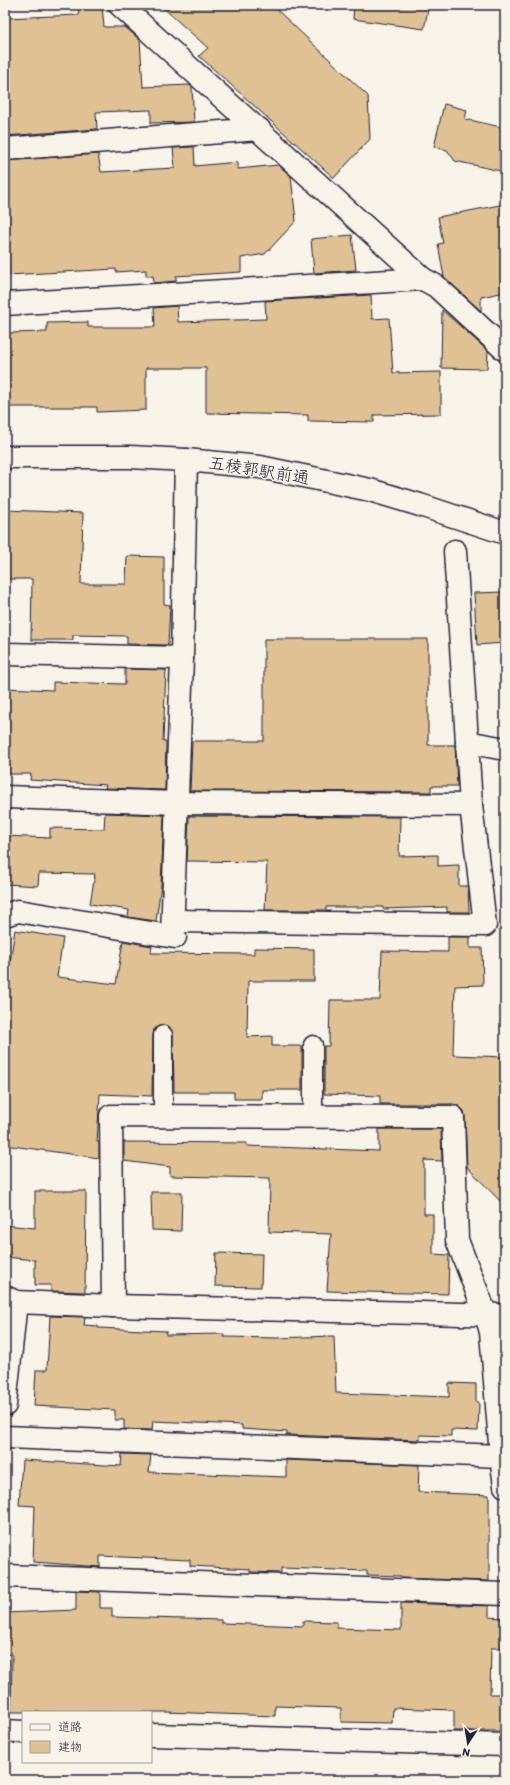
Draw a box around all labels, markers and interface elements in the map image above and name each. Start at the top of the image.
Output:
street label: 五稜郭駅前通 [207,452,311,488]
legend [22,1711,152,1763]
text: 道路 [58,1720,82,1734]
north arrow [448,1723,488,1763]
text: 建物 [58,1740,82,1754]
text: N [461,1745,471,1759]

